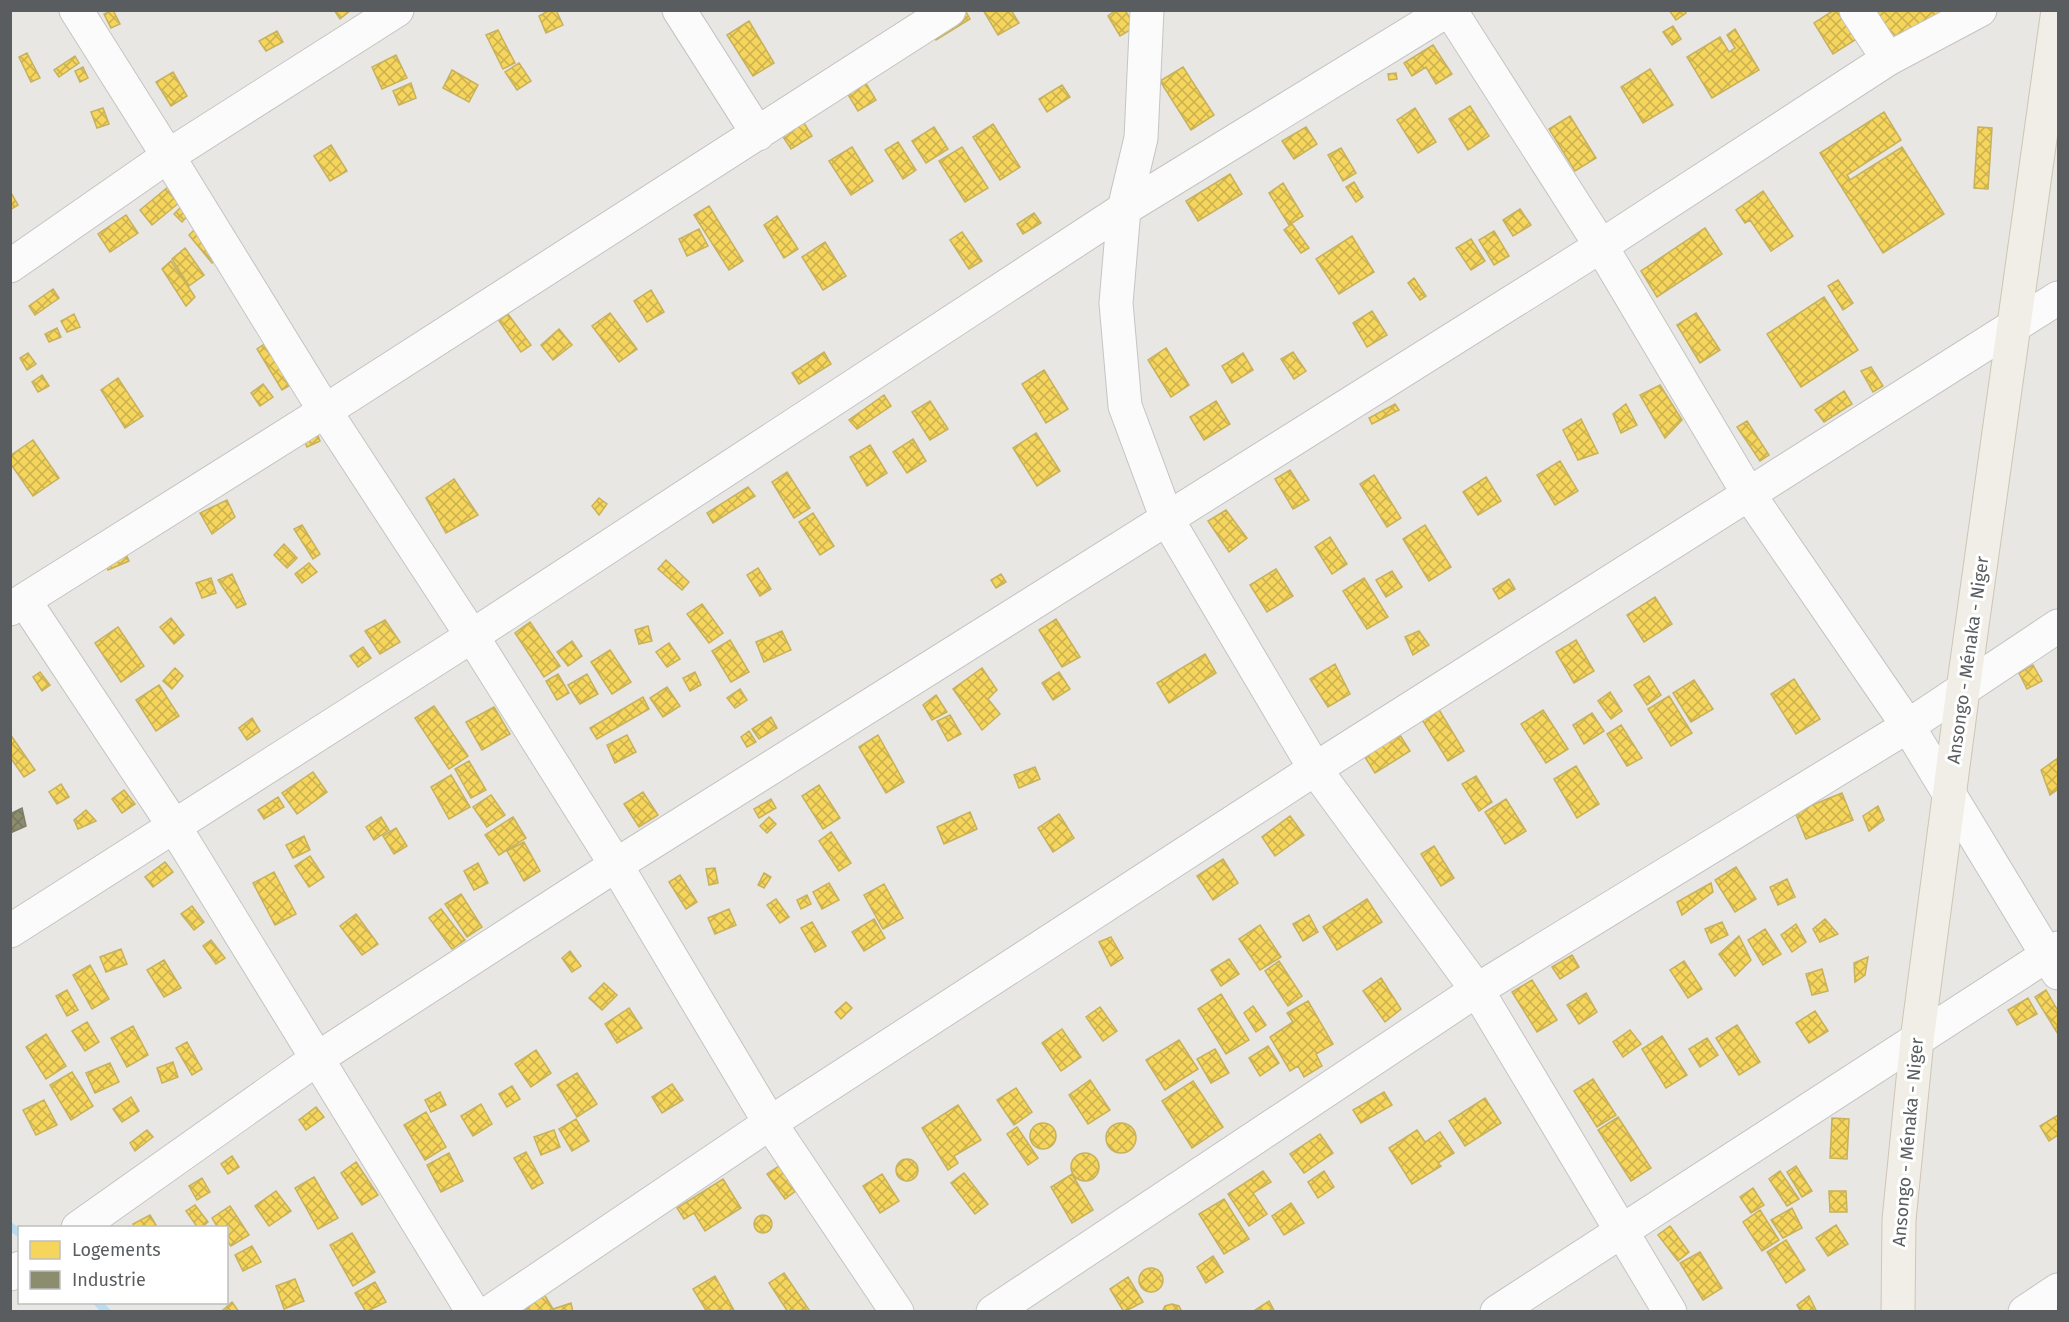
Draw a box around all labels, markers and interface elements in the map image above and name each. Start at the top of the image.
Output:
street label: Ansongo - Ménaka - Niger [1943,555,1993,765]
street label: Ansongo - Ménaka - Niger [1888,1037,1928,1247]
legend [18,1226,228,1304]
text: Logements [72,1239,161,1261]
text: Industrie [72,1269,146,1291]

